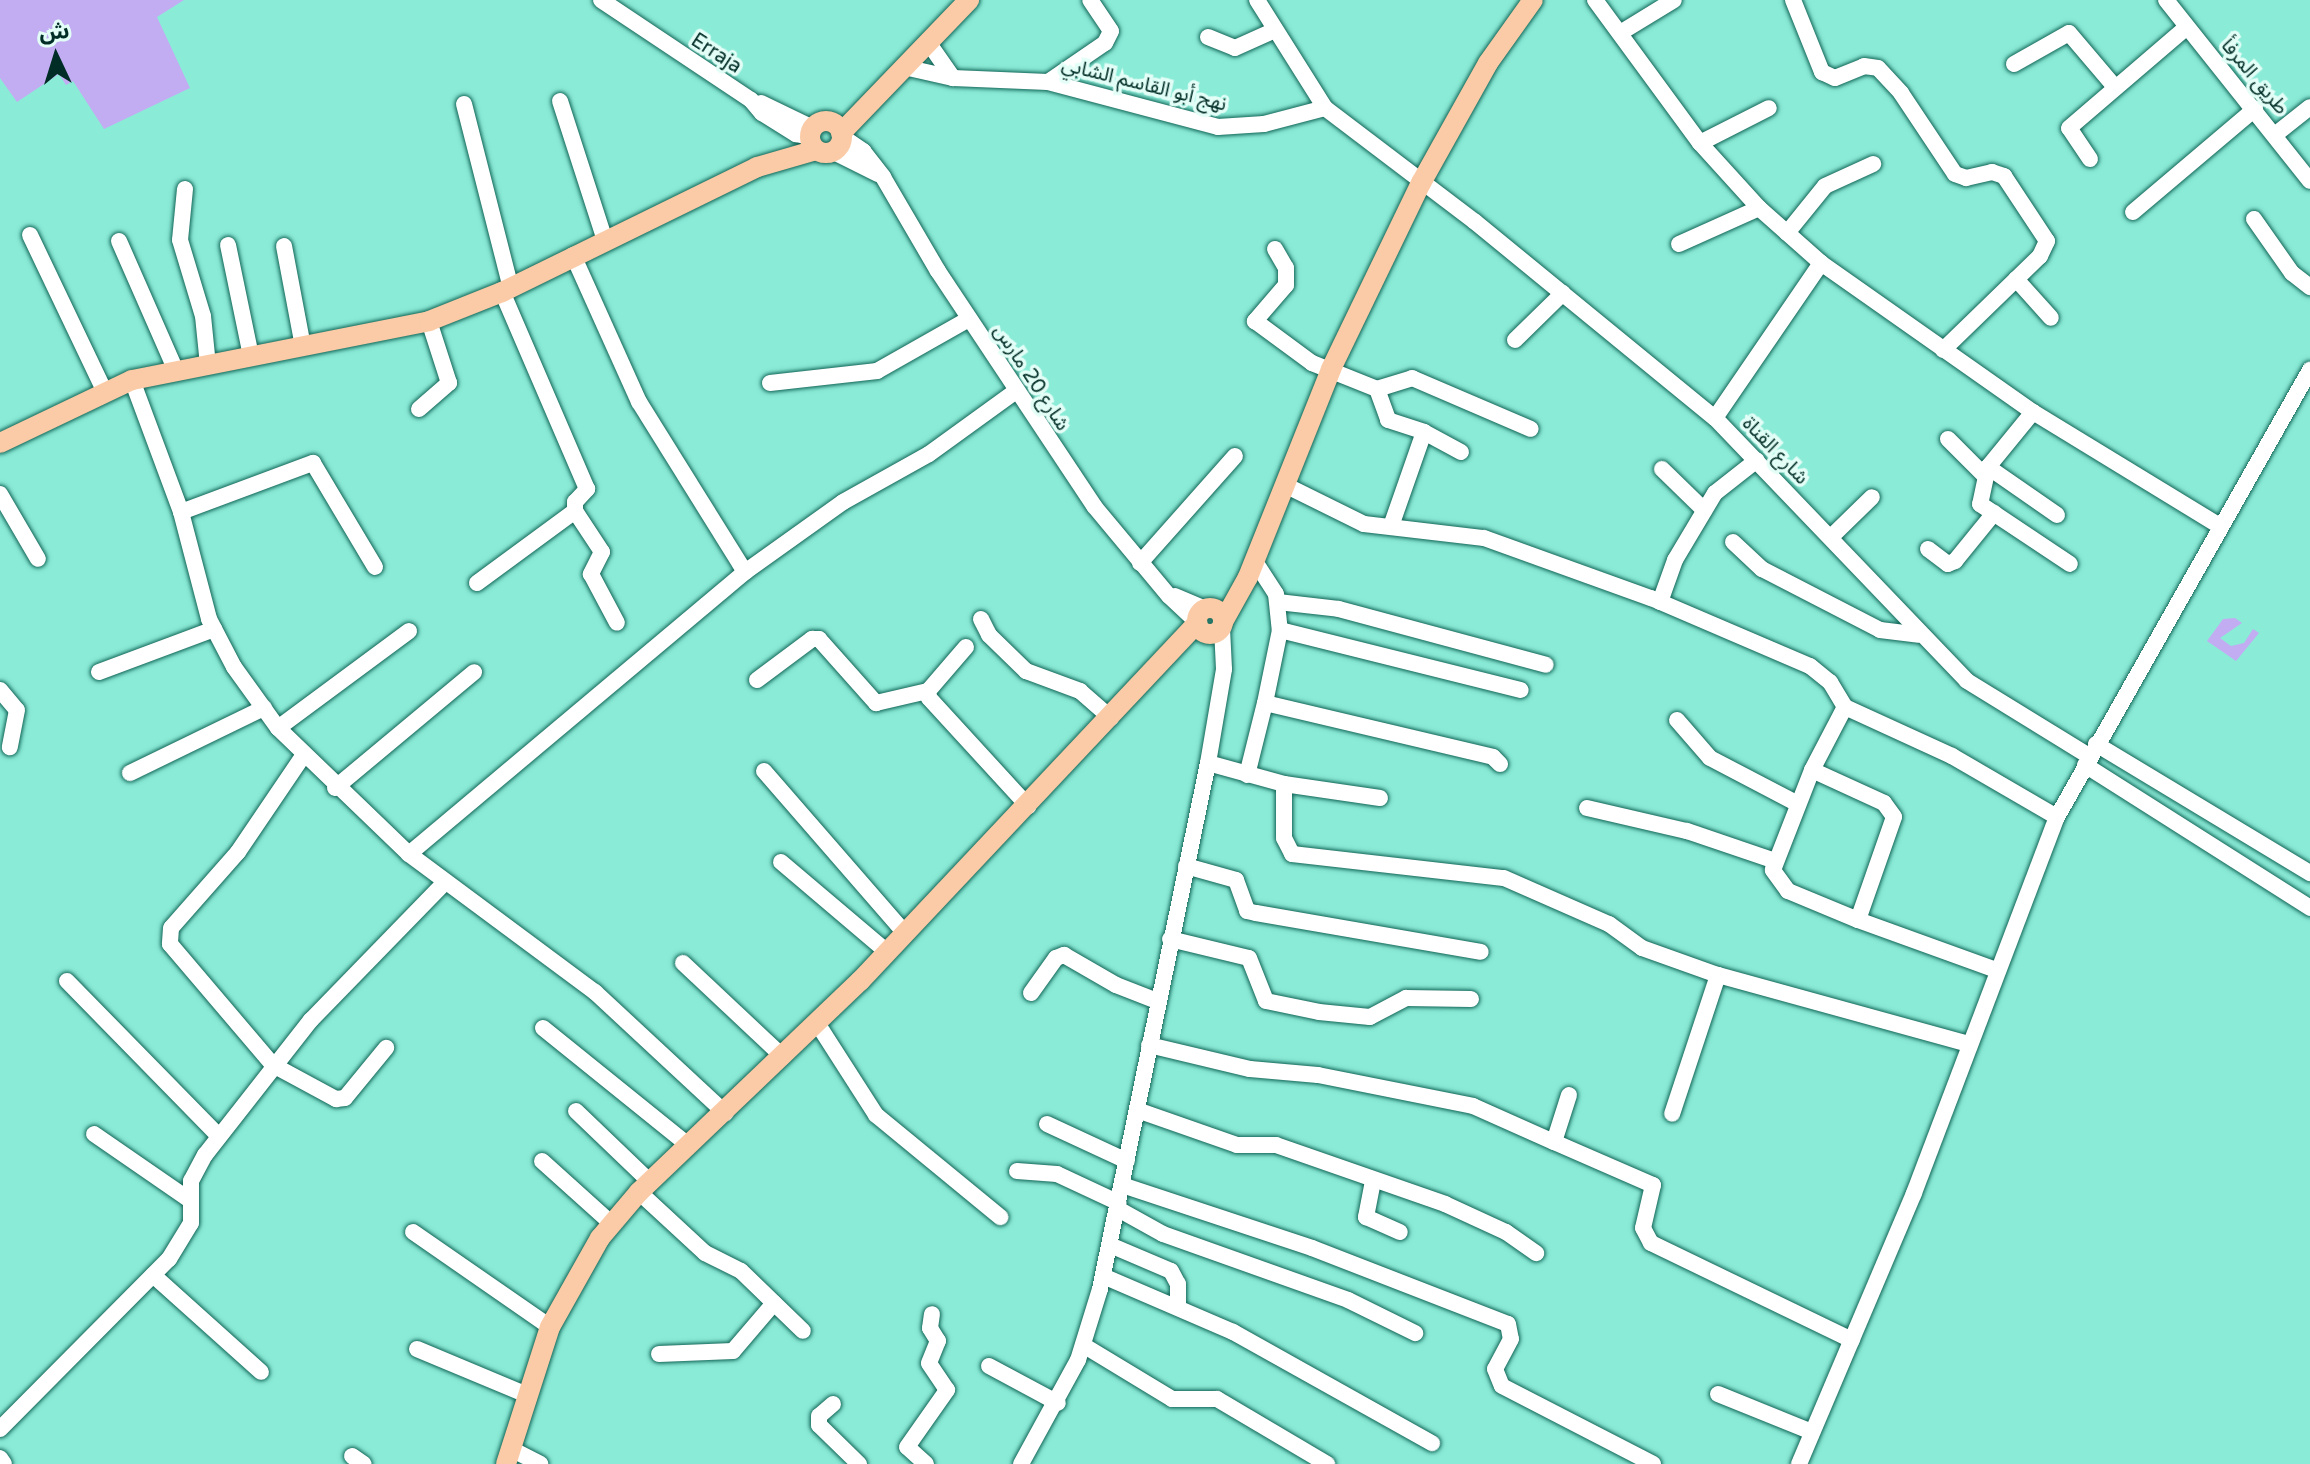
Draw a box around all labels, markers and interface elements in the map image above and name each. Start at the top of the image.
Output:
north arrow [16,16,96,96]
text: ش [38,18,70,46]
street label: Erraja [686,29,746,79]
street label: طريق المرفأ [2215,34,2293,120]
street label: نهج أبو القاسم الشابي [1059,53,1229,117]
street label: شارع 20 مارس [988,320,1074,436]
street label: شارع القناة [1737,412,1813,490]

